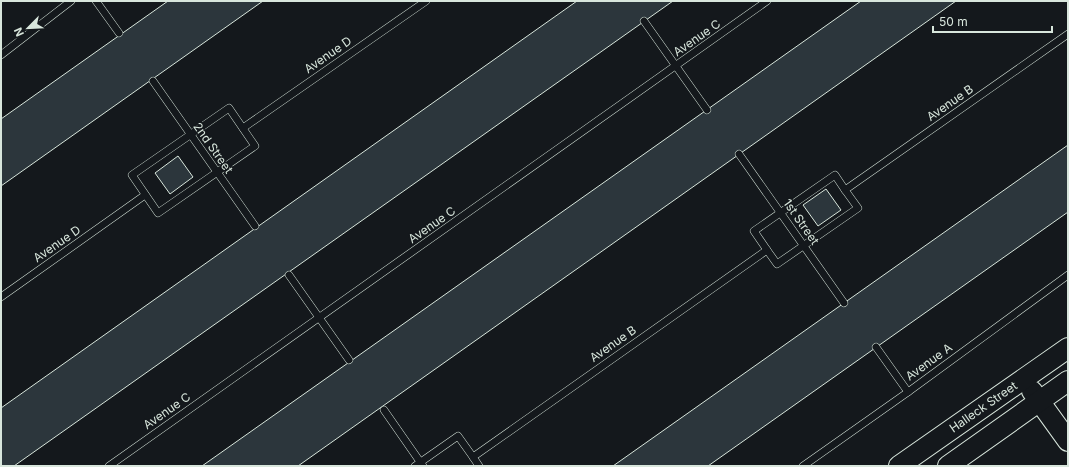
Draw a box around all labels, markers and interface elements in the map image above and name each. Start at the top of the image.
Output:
north arrow [8,8,48,48]
scale bar [933,8,1052,34]
text: 50 m [939,14,968,29]
street label: Avenue C [670,16,723,59]
text: N [11,25,27,39]
street label: Avenue D [301,33,354,76]
street label: Avenue B [924,81,976,124]
street label: 2nd Street [190,119,237,176]
street label: 1st Street [780,196,823,248]
street label: Avenue C [405,203,458,246]
street label: Avenue D [30,222,83,265]
street label: Avenue B [587,322,639,365]
street label: Avenue A [903,340,955,383]
street label: Halleck Street [946,378,1020,435]
street label: Avenue C [140,389,193,432]

